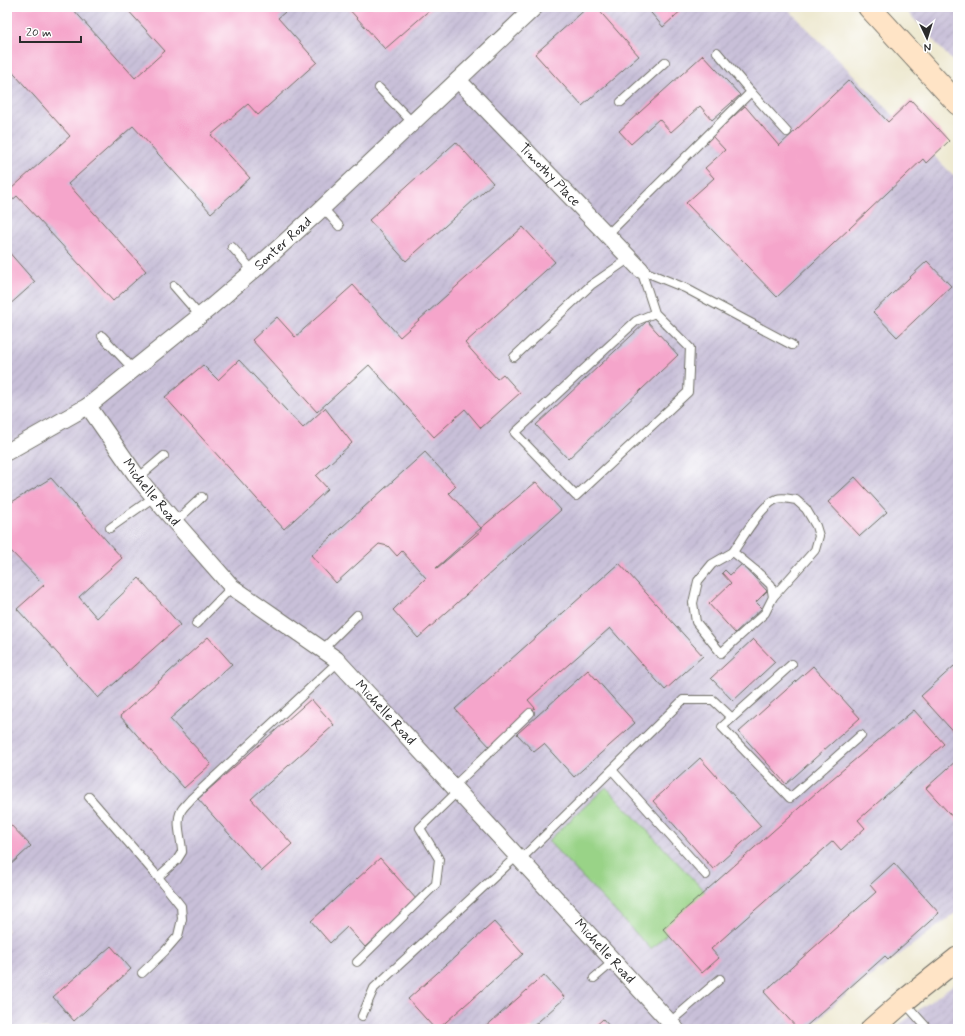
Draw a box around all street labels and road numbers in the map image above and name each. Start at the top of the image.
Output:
street label: Timothy Place [515,140,584,211]
street label: Sonter Road [250,213,316,275]
street label: Michelle Road [118,455,184,530]
street label: Michelle Road [351,676,420,749]
street label: Michelle Road [570,915,639,988]

